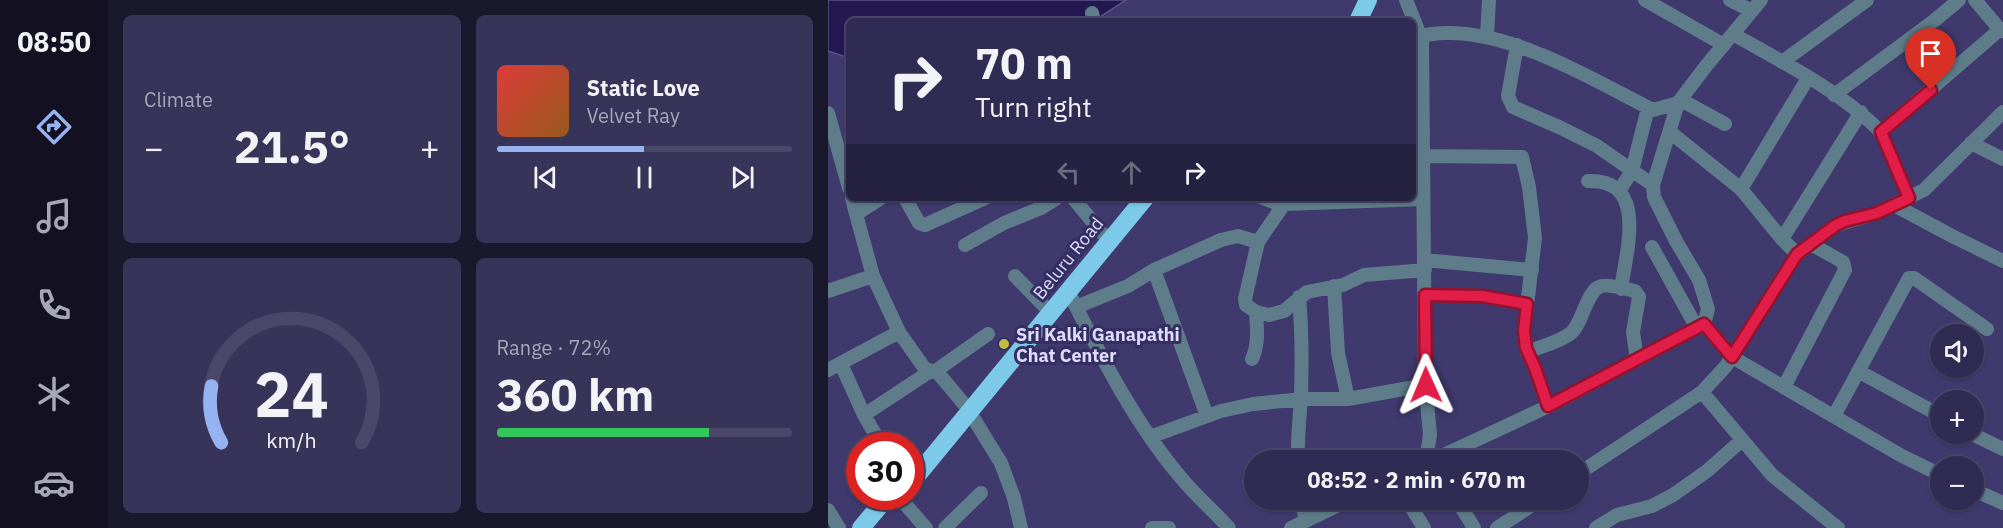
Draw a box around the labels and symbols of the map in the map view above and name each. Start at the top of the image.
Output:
pin [1905,28,1956,90]
street label: Beluru Road [1028,212,1108,304]
place label: Sri Kalki Ganapathi Chat Center [1016,323,1180,367]
marker: Sri Kalki Ganapathi Chat Center [997,337,1011,351]
position arrow [1394,353,1458,417]
speed limit sign: 30 [846,432,924,510]

